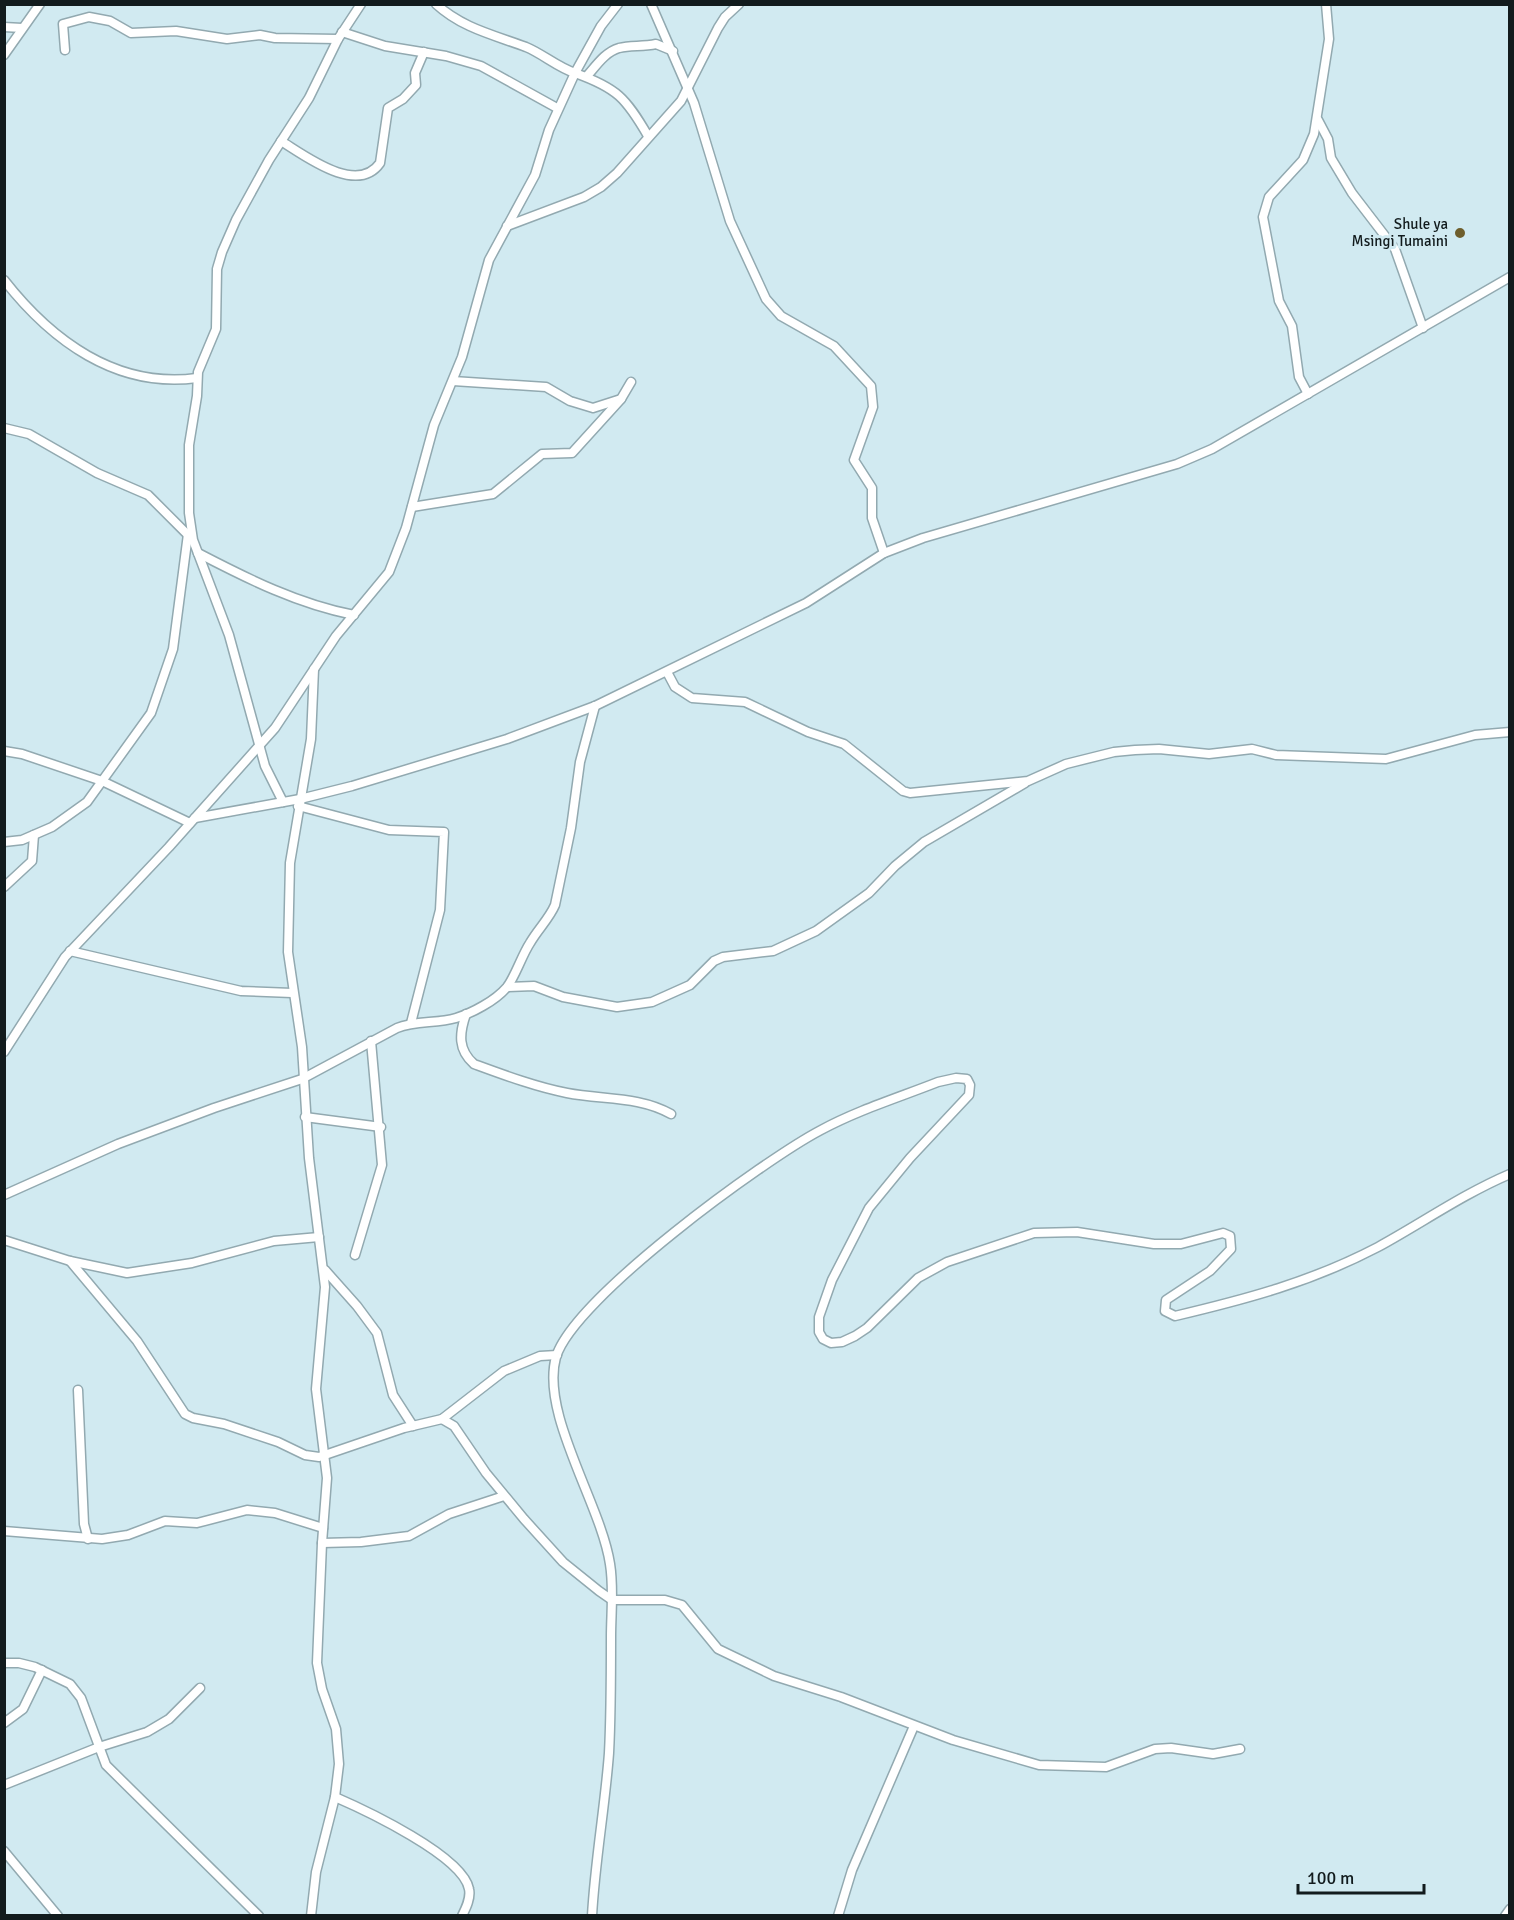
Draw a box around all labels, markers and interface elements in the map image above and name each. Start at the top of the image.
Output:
place label: Shule ya Msingi Tumaini [1352,215,1448,250]
marker: Shule ya Msingi Tumaini [1453,226,1467,240]
scale bar [1298,1857,1424,1895]
text: 100 m [1307,1867,1354,1889]

